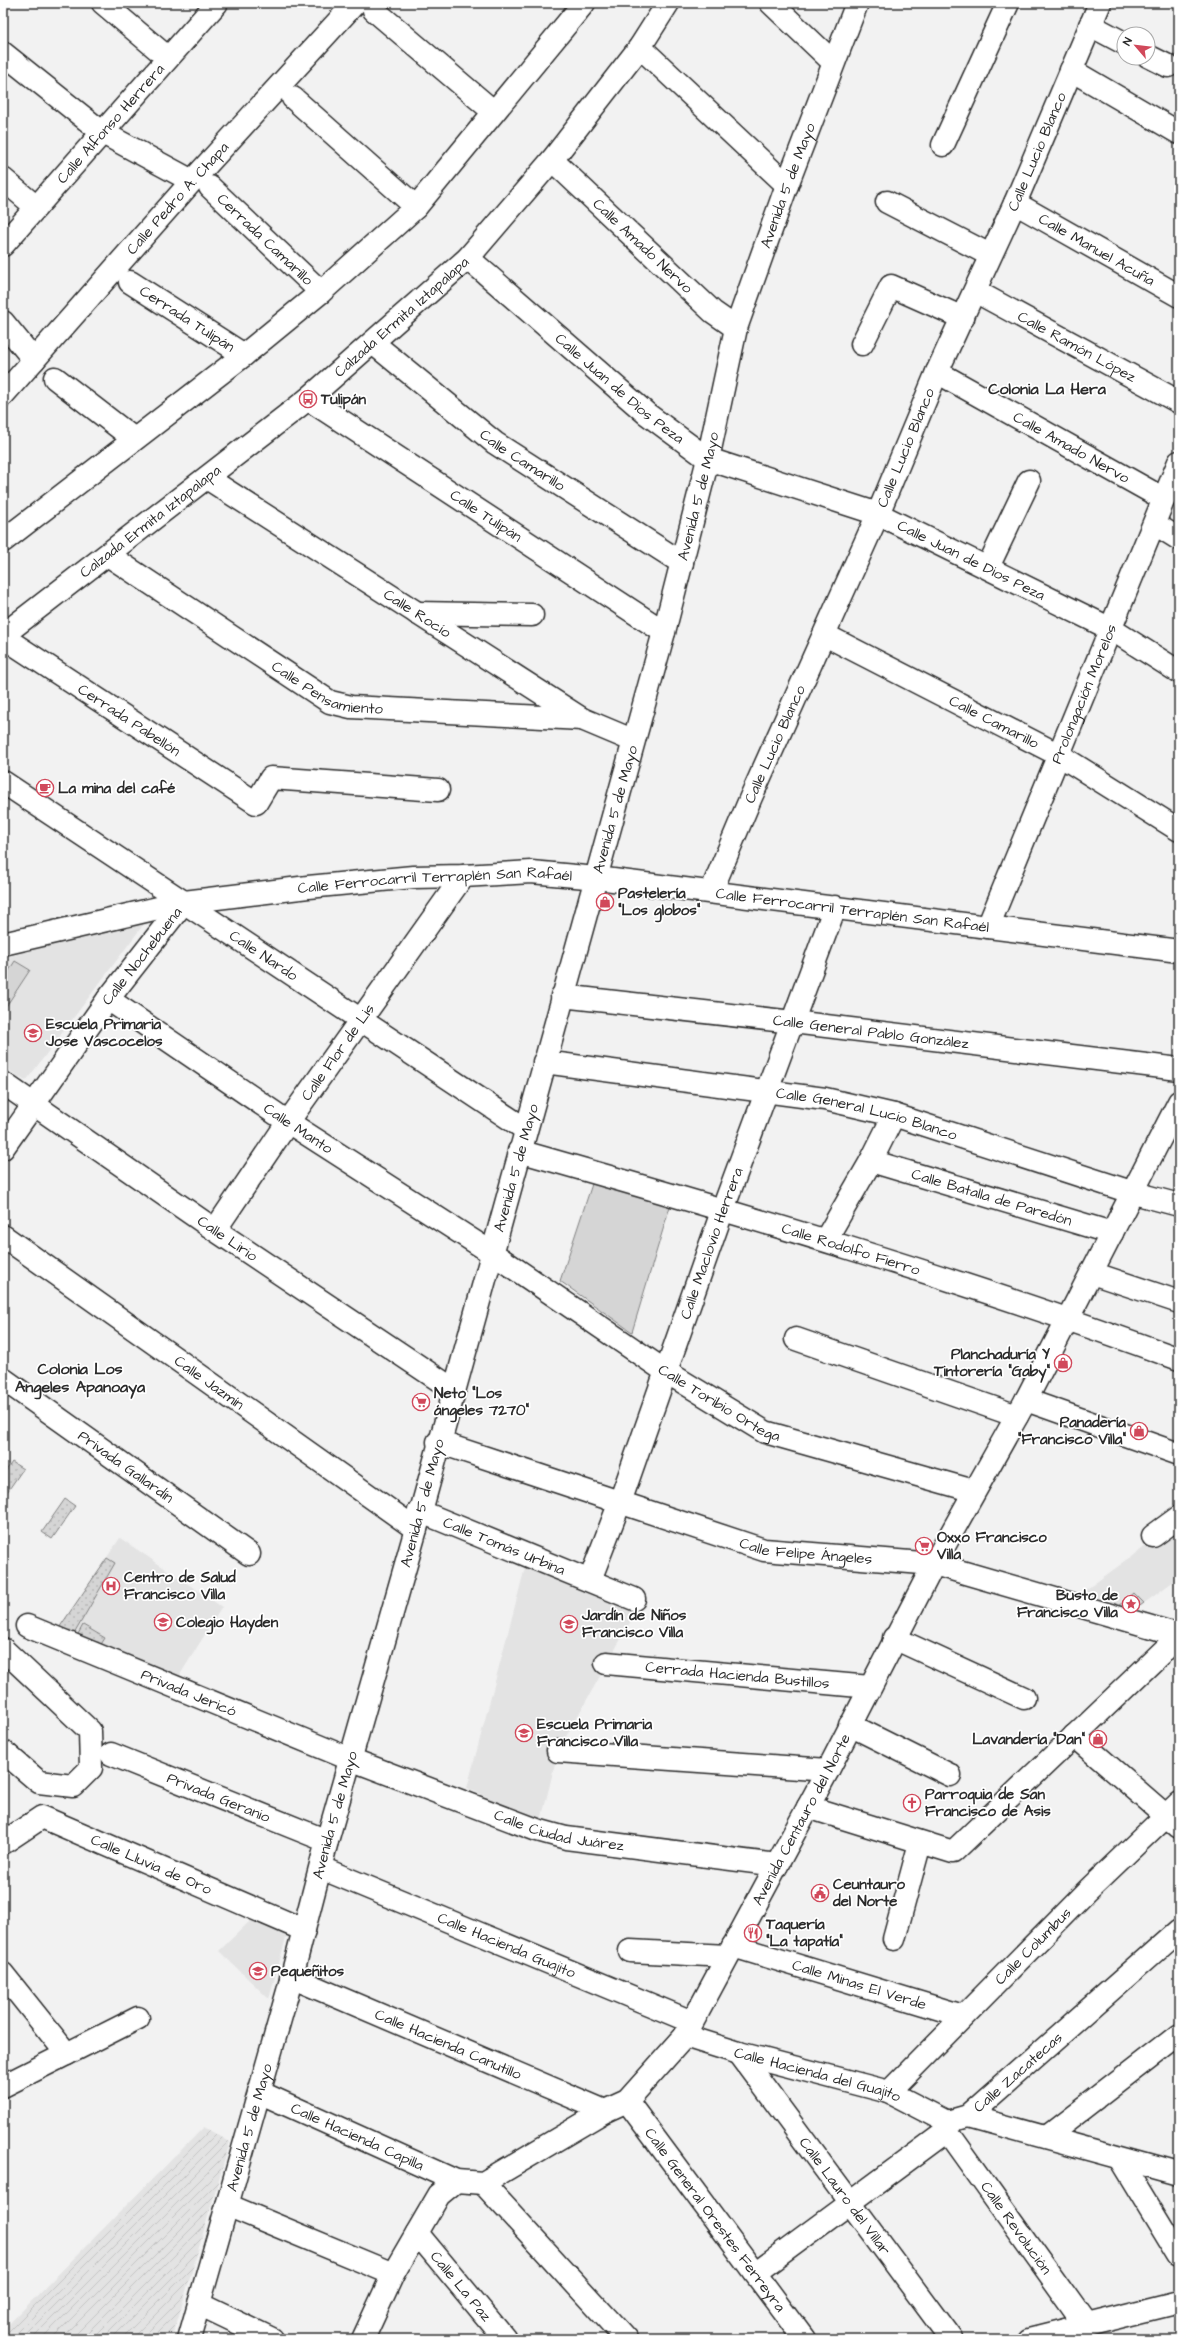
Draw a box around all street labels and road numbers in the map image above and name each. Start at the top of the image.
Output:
street label: Calle Alfonso Herrera [52,59,170,189]
street label: Calle Lucio Blanco [1003,89,1072,215]
street label: Avenida 5 de Mayo [755,120,821,251]
street label: Calle Pedro A. Chapa [122,137,234,259]
street label: Cerrada Camarillo [212,189,318,291]
street label: Calle Amado Nervo [588,194,698,299]
street label: Calle Manuel Acuña [1035,208,1159,291]
street label: Calzada Ermita Iztapalapa [330,252,474,382]
street label: Cerrada Tulipán [135,281,239,358]
street label: Calle Ramón López [1014,306,1140,388]
street label: Calle Juan de Dios Peza [550,328,688,449]
street label: Calle Lucio Blanco [872,385,940,511]
street label: Calle Amado Nervo [1009,407,1134,489]
street label: Calle Camarillo [475,425,569,497]
street label: Avenida 5 de Mayo [673,429,725,563]
street label: Calzada Ermita Iztapalapa [75,460,226,583]
street label: Calle Tulipán [446,485,527,548]
street label: Calle Juan de Dios Peza [894,515,1049,606]
street label: Calle Rocío [379,584,455,643]
street label: Prolongación Morelos [1046,621,1122,767]
street label: Calle Pensamiento [267,656,384,720]
street label: Cerrada Pabellón [74,679,185,762]
street label: Calle Lucio Blanco [740,681,811,807]
street label: Calle Camarillo [945,690,1043,754]
street label: Avenida 5 de Mayo [588,742,643,876]
street label: Calle Ferrocarril Terraplén San Rafaél [297,862,573,899]
street label: Calle Ferrocarril Terraplén San Rafaél [715,883,990,938]
street label: Calle Nochebuena [97,902,187,1010]
street label: Calle Nardo [225,925,302,987]
street label: Calle Flor de Lis [296,999,380,1105]
street label: Calle General Pablo González [772,1010,971,1054]
street label: Calle General Lucio Blanco [775,1083,960,1146]
street label: Calle Manto [259,1098,337,1159]
street label: Avenida 5 de Mayo [489,1101,544,1234]
street label: Calle Maclovio Herrera [675,1164,749,1322]
street label: Calle Batalla de Paredón [909,1164,1075,1232]
street label: Calle Lirio [193,1211,262,1267]
street label: Calle Rodolfo Fierro [779,1218,923,1281]
street label: Calle Jazmín [170,1351,249,1415]
street label: Calle Toribio Ortega [654,1359,783,1447]
street label: Privada Gallardín [74,1426,178,1509]
street label: Avenida 5 de Mayo [395,1436,451,1570]
street label: Calle Tomás Urbina [440,1512,569,1581]
street label: Calle Felipe Ángeles [737,1533,873,1570]
street label: Cerrada Hacienda Bustillos [644,1657,831,1694]
street label: Privada Jericó [138,1664,240,1722]
street label: Avenida Centauro del Norte [747,1730,856,1909]
street label: Avenida 5 de Mayo [308,1748,363,1881]
street label: Privada Geranio [164,1768,274,1828]
street label: Calle Ciudad Juárez [491,1805,626,1856]
street label: Calle Lluvia de Oro [87,1829,215,1900]
street label: Calle Columbus [990,1902,1077,1990]
street label: Calle Hacienda Guajito [434,1908,579,1984]
street label: Calle Minas El Verde [789,1955,929,2015]
street label: Calle Hacienda Canutillo [372,2004,525,2085]
street label: Calle Zacatecas [969,2027,1068,2118]
street label: Calle Hacienda del Guajito [732,2042,905,2108]
street label: Avenida 5 de Mayo [222,2061,278,2194]
street label: Calle Hacienda Capilla [287,2098,427,2176]
street label: Calle General Orestes Ferreyra [639,2124,791,2317]
street label: Calle Lauro del Villar [794,2133,895,2260]
street label: Calle Revolución [975,2177,1057,2279]
street label: Calle La Paz [425,2247,497,2327]

